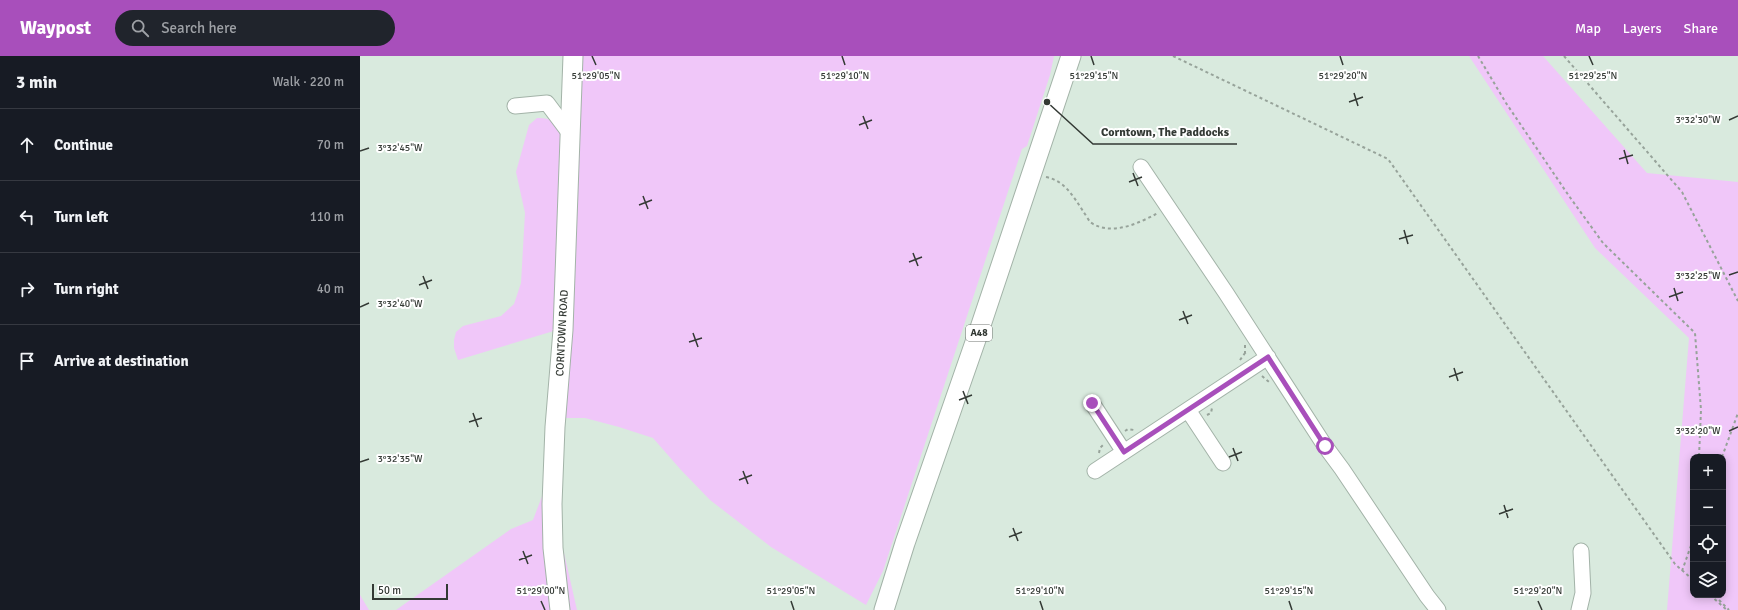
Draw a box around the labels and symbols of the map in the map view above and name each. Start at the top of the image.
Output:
text: 51°29'05"N [572,70,620,82]
text: 51°29'10"N [821,70,869,82]
text: 51°29'15"N [1070,70,1118,82]
text: 51°29'20"N [1319,70,1367,82]
text: 51°29'25"N [1569,70,1617,82]
text: 3°32'30"W [1675,114,1721,126]
callout: Corntown, The Paddocks [1093,120,1237,144]
text: Corntown, The Paddocks [1101,125,1230,140]
text: 3°32'45"W [377,142,423,154]
text: 3°32'25"W [1675,270,1721,282]
street label: CORNTOWN ROAD [553,289,571,377]
text: 3°32'40"W [377,298,423,310]
road number: A48 [966,325,992,341]
route end [1083,394,1101,412]
text: 3°32'20"W [1675,425,1721,437]
route start [1316,437,1334,455]
text: 3°32'35"W [377,453,423,465]
scale bar [372,582,448,601]
text: 51°29'00"N [517,585,565,597]
text: 51°29'05"N [767,585,815,597]
text: 51°29'10"N [1016,585,1064,597]
text: 51°29'15"N [1265,585,1313,597]
text: 51°29'20"N [1514,585,1562,597]

